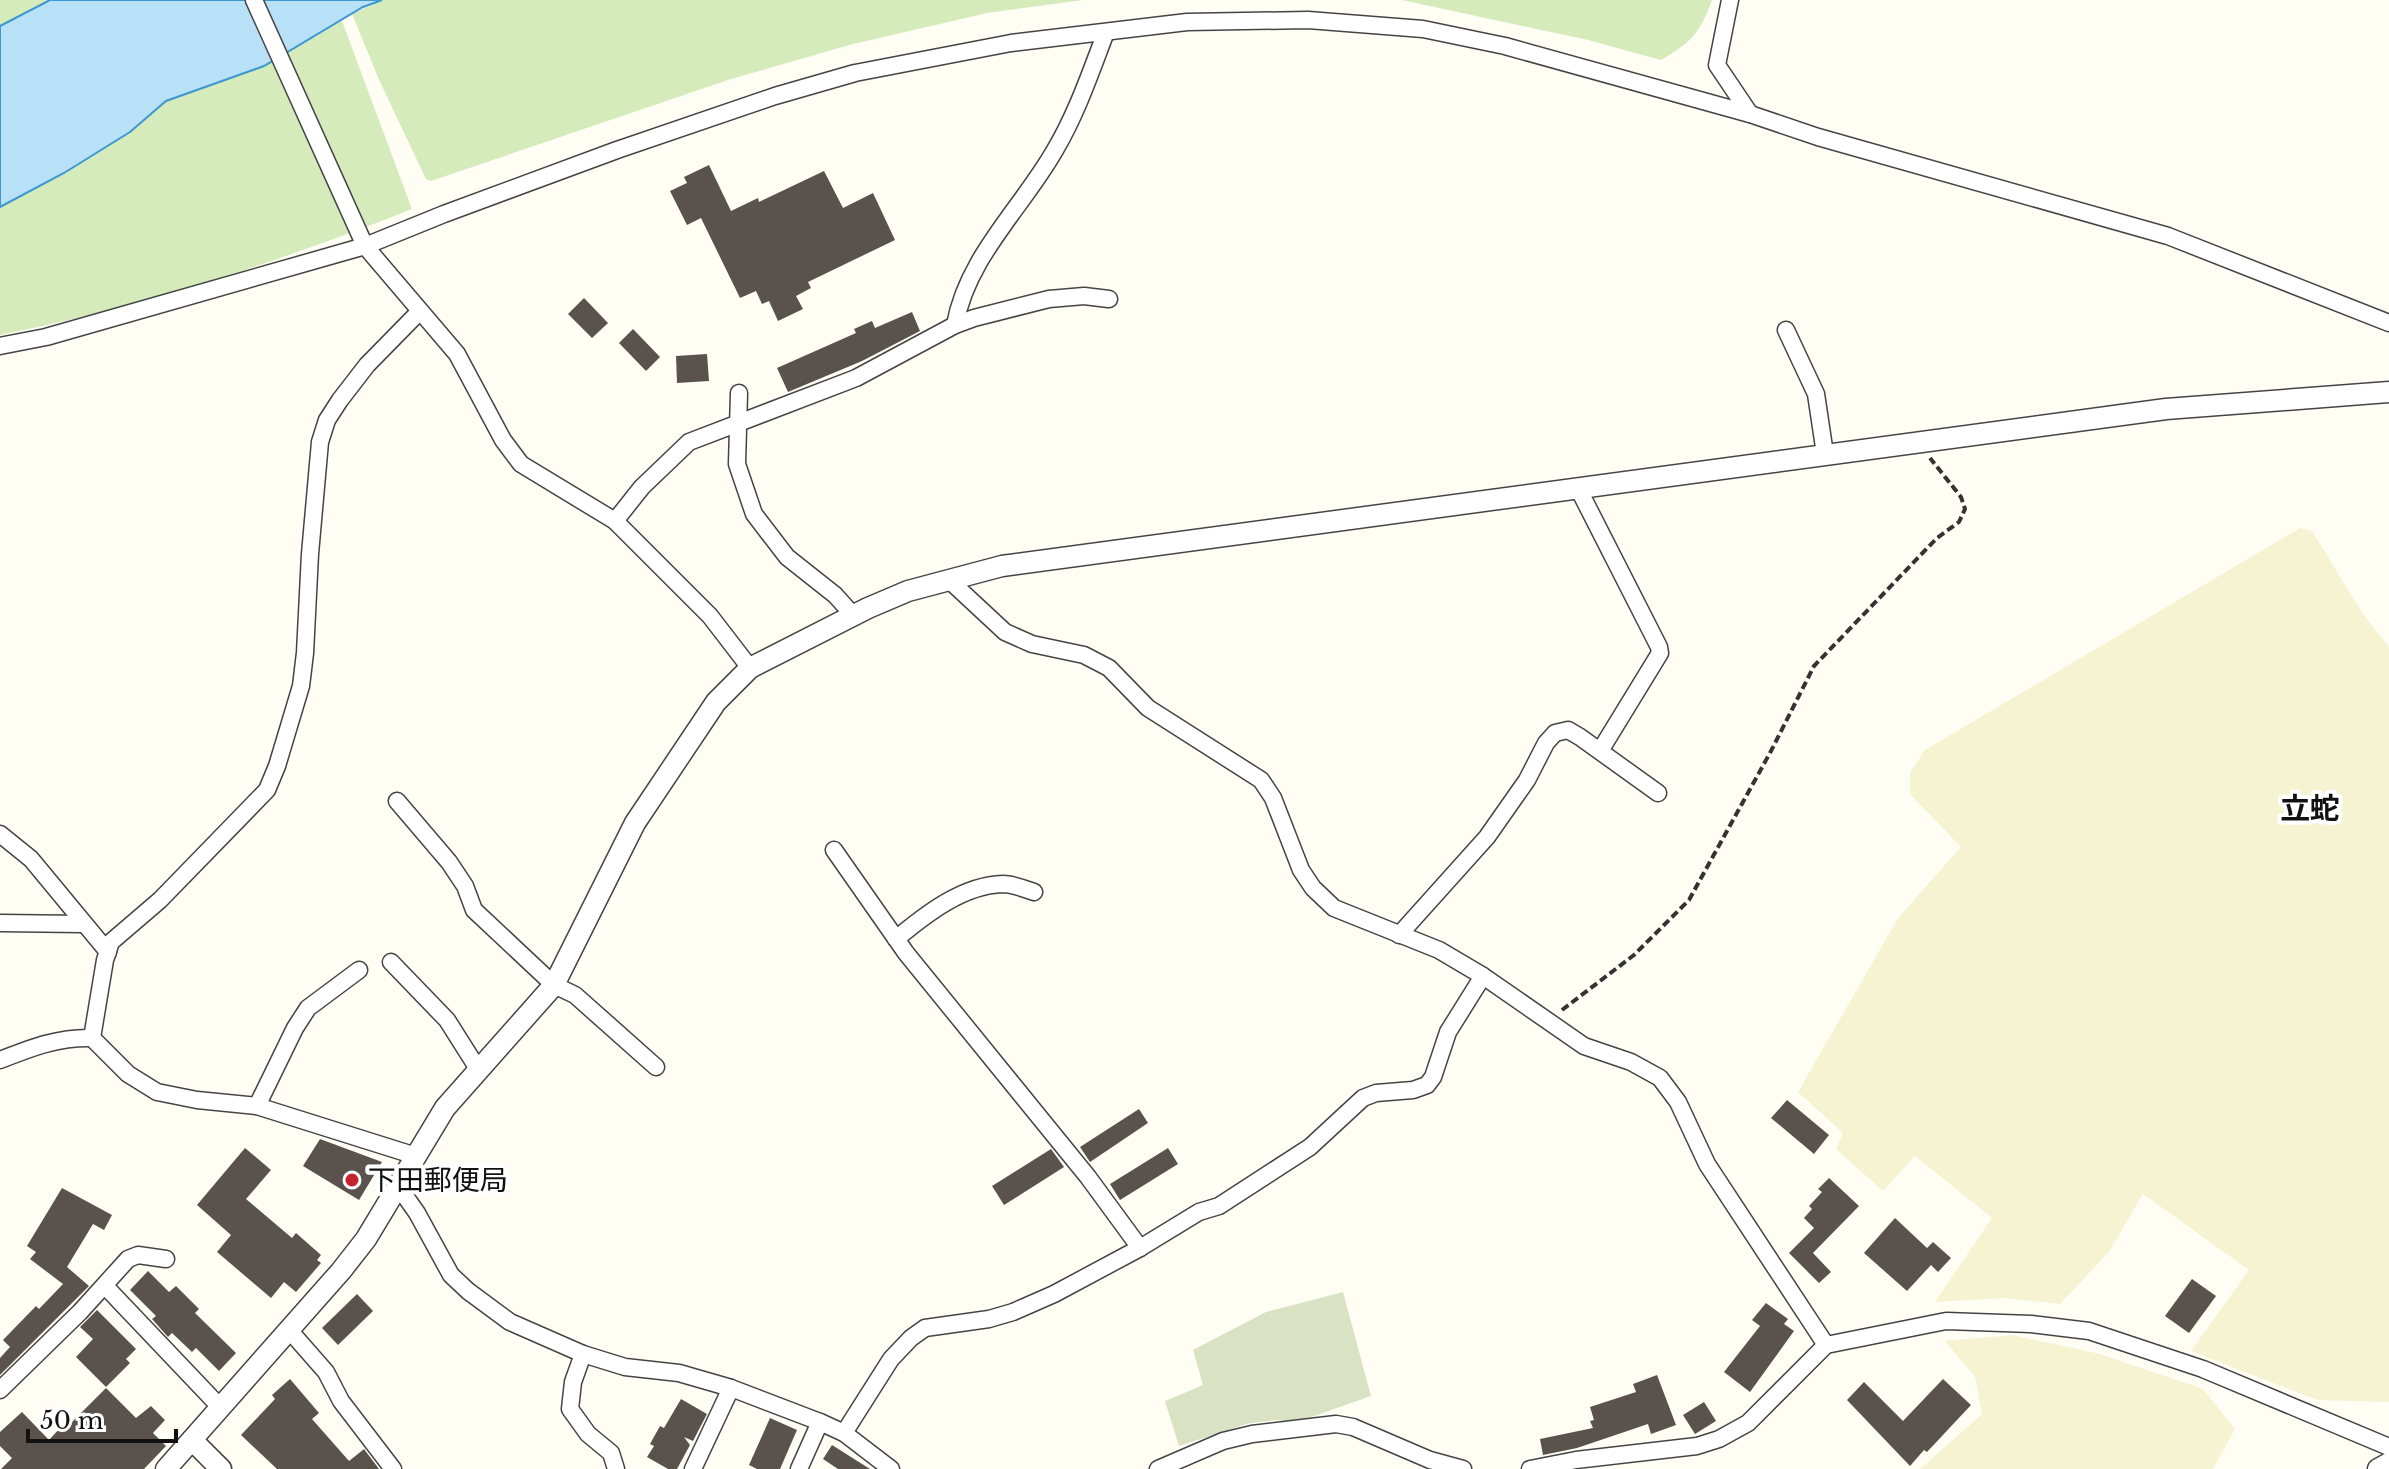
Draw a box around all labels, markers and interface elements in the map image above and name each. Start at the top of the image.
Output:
district label: 立蛇 [2280,790,2340,827]
place label: 下田郵便局 [368,1163,508,1198]
marker: 下田郵便局 [343,1171,361,1189]
scale bar [28,1393,176,1443]
text: 50 m [40,1406,104,1435]

